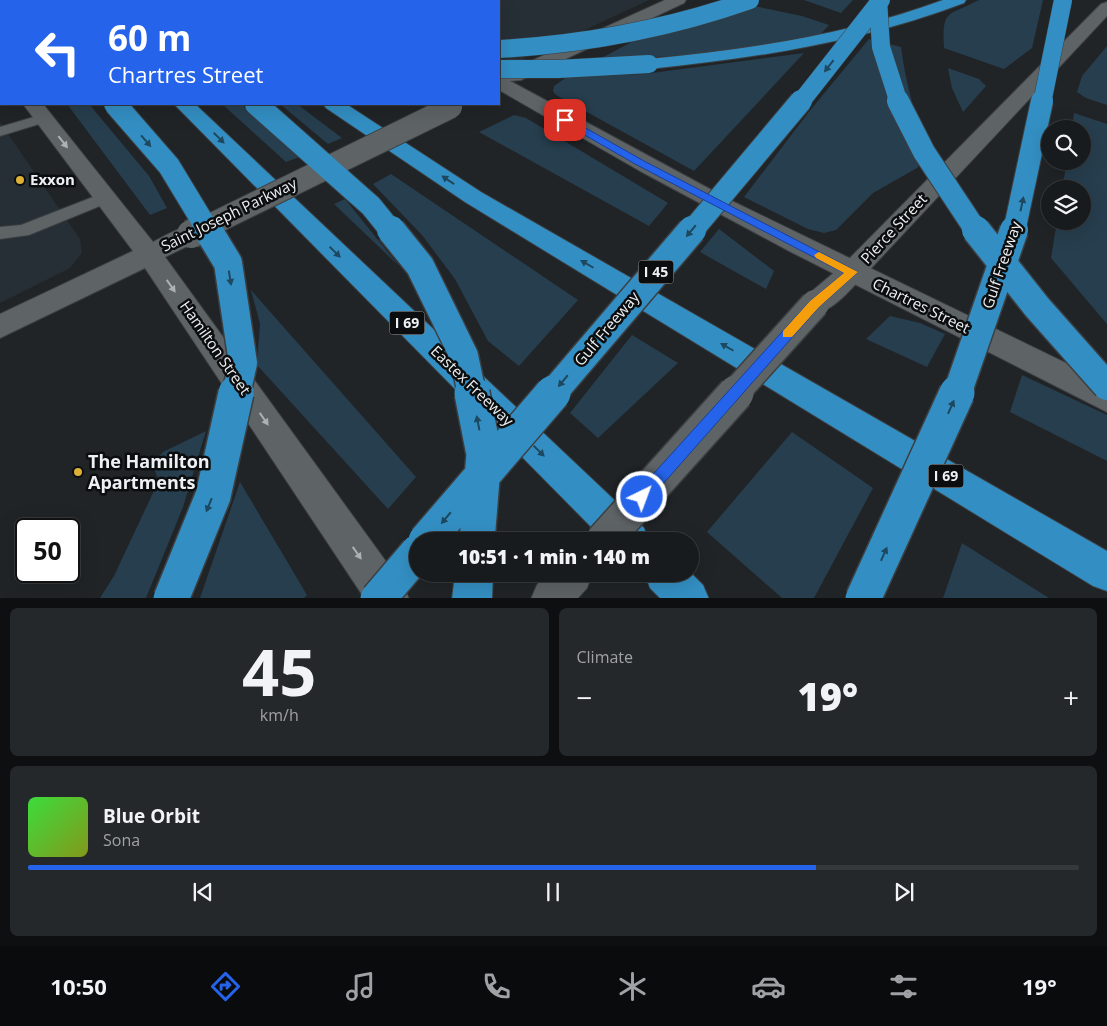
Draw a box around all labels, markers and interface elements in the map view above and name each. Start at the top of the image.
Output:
text: 60 m [108,14,191,61]
icon: left [25,20,90,85]
text: Chartres Street [108,59,263,89]
one-way arrow [824,59,835,72]
pin [544,99,586,141]
icon: arrive [551,106,579,134]
map controls [1041,120,1091,230]
button: search [1041,120,1091,170]
one-way arrow [212,132,224,144]
one-way arrow [141,134,152,147]
one-way arrow [58,135,68,149]
place label: Exxon [30,169,75,189]
street label: Saint Joseph Parkway [157,172,300,256]
marker: Exxon [14,174,26,186]
one-way arrow [441,176,455,185]
button: layers [1041,180,1091,230]
street label: Pierce Street [856,189,931,268]
one-way arrow [1018,196,1026,211]
street label: Gulf Freeway [977,218,1025,311]
one-way arrow [686,224,697,237]
one-way arrow [328,246,340,258]
one-way arrow [581,260,594,269]
road number: I 45 [638,260,674,284]
one-way arrow [226,270,234,286]
street label: Chartres Street [869,273,973,337]
one-way arrow [166,279,176,293]
street label: Gulf Freeway [569,287,643,370]
street label: Hamilton Street [176,297,256,398]
road number: I 69 [390,312,424,334]
street label: Eastex Freeway [427,341,519,430]
one-way arrow [721,342,734,351]
one-way arrow [558,374,569,387]
one-way arrow [947,400,955,414]
one-way arrow [259,413,269,426]
one-way arrow [473,415,481,431]
one-way arrow [532,445,544,457]
place label: The Hamilton Apartments [88,449,210,494]
road number: I 69 [928,464,964,488]
marker: The Hamilton Apartments [72,466,84,478]
position arrow [615,470,667,522]
one-way arrow [205,498,212,513]
one-way arrow [441,511,452,524]
speed limit sign: 50 [15,518,80,583]
text: 10:51 · 1 min · 140 m [458,544,650,570]
one-way arrow [352,546,362,560]
one-way arrow [880,547,888,561]
text: 45 [242,627,316,715]
text: Climate [577,646,633,668]
text: 19° [797,670,858,722]
text: − [577,678,593,716]
text: + [1063,678,1079,716]
text: km/h [260,704,299,726]
text: Blue Orbit [103,803,200,829]
text: Sona [103,829,140,851]
icon: previous [189,878,217,906]
icon: pause [539,878,567,906]
icon: next [890,878,918,906]
icon: directions [208,969,243,1004]
icon: music [343,969,378,1004]
icon: phone [479,969,514,1004]
icon: climate [615,969,650,1004]
icon: car [751,969,786,1004]
icon: filters [886,969,921,1004]
text: 10:50 [50,971,107,1001]
text: 19° [1022,971,1057,1001]

